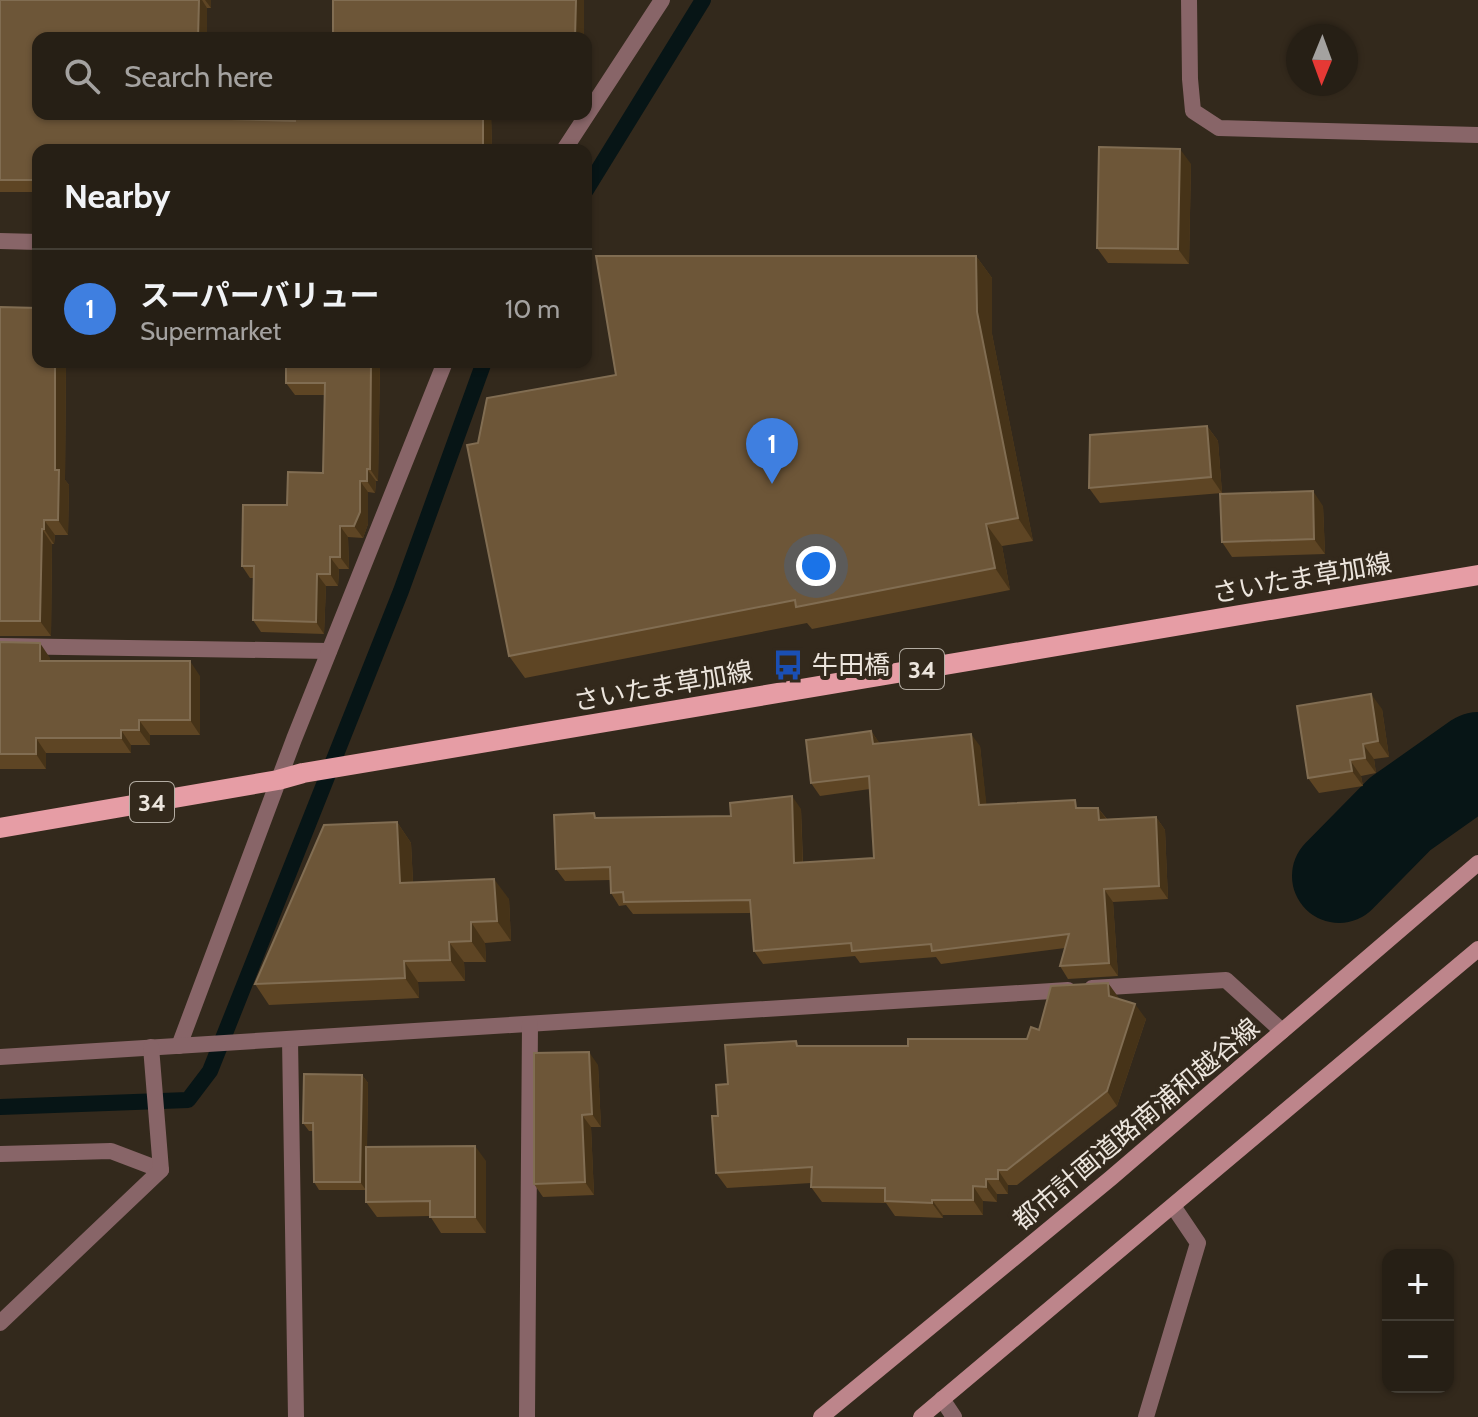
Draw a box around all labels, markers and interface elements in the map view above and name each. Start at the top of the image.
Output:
north arrow [1286,24,1358,96]
search box [32,32,592,120]
icon: search [60,54,104,98]
text: Search here [124,58,273,95]
text: Nearby [64,175,171,217]
text: スーパーバリュー [140,277,379,314]
text: 1 [85,293,95,325]
text: 10 m [505,293,560,325]
text: Supermarket [140,315,281,347]
pin: 1 [746,418,798,484]
your location [796,546,836,586]
street label: さいたま草加線 [1210,547,1394,609]
bus stop icon: 牛田橋 [771,648,805,682]
place label: 牛田橋 [812,649,890,681]
road number: 34 [900,649,944,689]
street label: さいたま草加線 [571,655,755,717]
road number: 34 [130,782,174,822]
street label: 都市計画道路南浦和越谷線 [1006,1011,1266,1237]
map controls [1382,1249,1454,1393]
button: + [1382,1249,1454,1321]
button: − [1382,1321,1454,1393]

